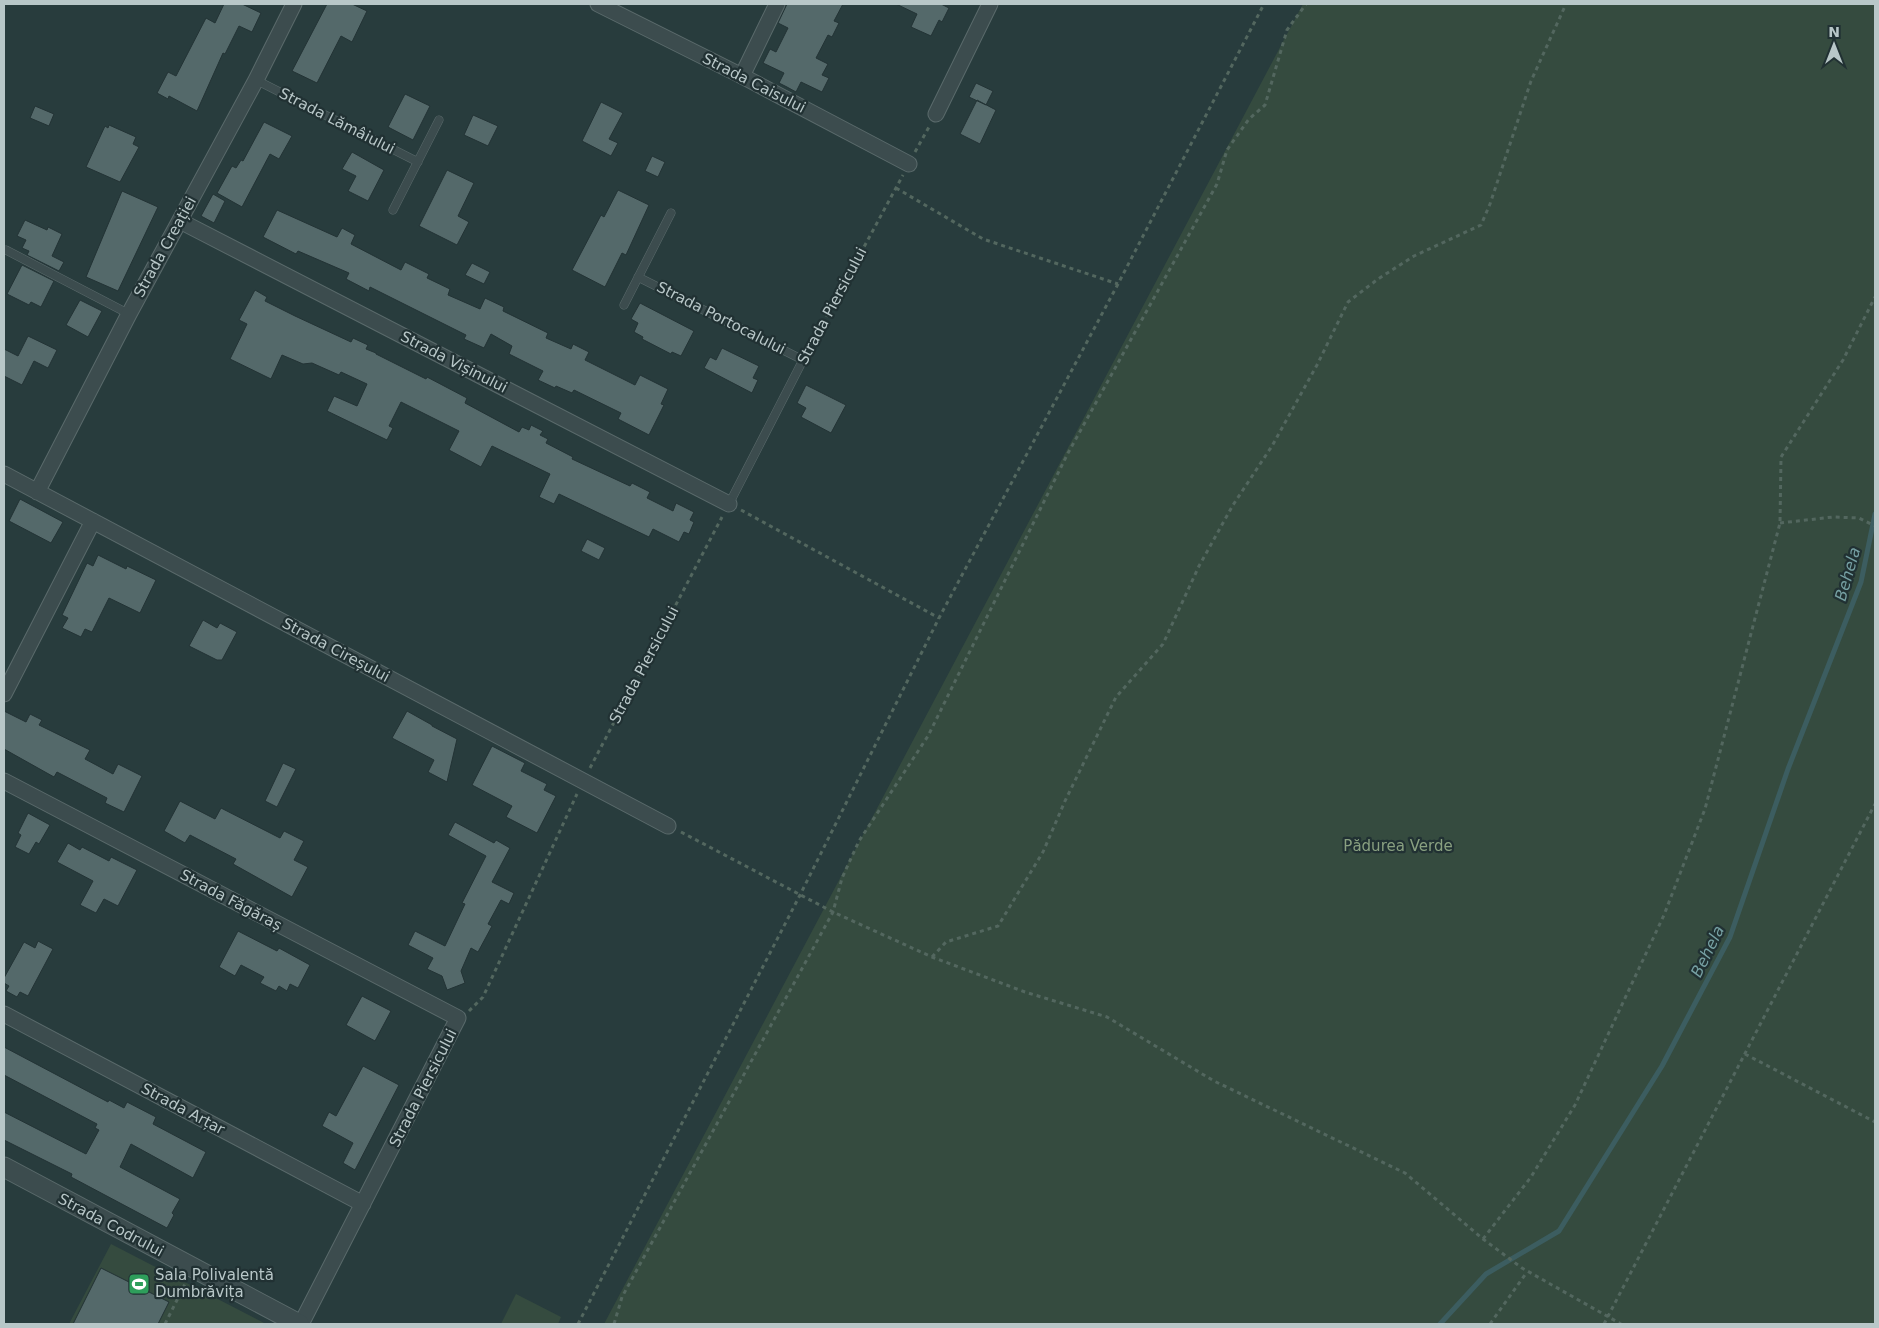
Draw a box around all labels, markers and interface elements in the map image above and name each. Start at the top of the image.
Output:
north arrow [1809,20,1859,70]
text: N [1828,24,1840,40]
street label: Strada Caisului [699,49,809,117]
street label: Strada Lămâiului [276,84,398,158]
street label: Strada Creației [130,193,200,301]
street label: Strada Piersicului [794,244,870,368]
street label: Strada Portocalului [654,278,788,358]
street label: Strada Vișinului [398,327,510,397]
water label: Behela [1831,545,1864,603]
street label: Strada Piersicului [606,603,682,727]
street label: Strada Cireșului [279,614,393,686]
park label: Pădurea Verde [1343,837,1453,855]
street label: Strada Făgăraș [177,866,285,934]
water label: Behela [1687,922,1728,980]
street label: Strada Piersicului [385,1026,461,1150]
street label: Strada Arțar [138,1079,229,1139]
street label: Strada Codrului [55,1190,167,1260]
place label: Sala Polivalentă Dumbrăvița [155,1266,274,1301]
sports icon: Sala Polivalentă Dumbrăvița [127,1272,151,1296]

